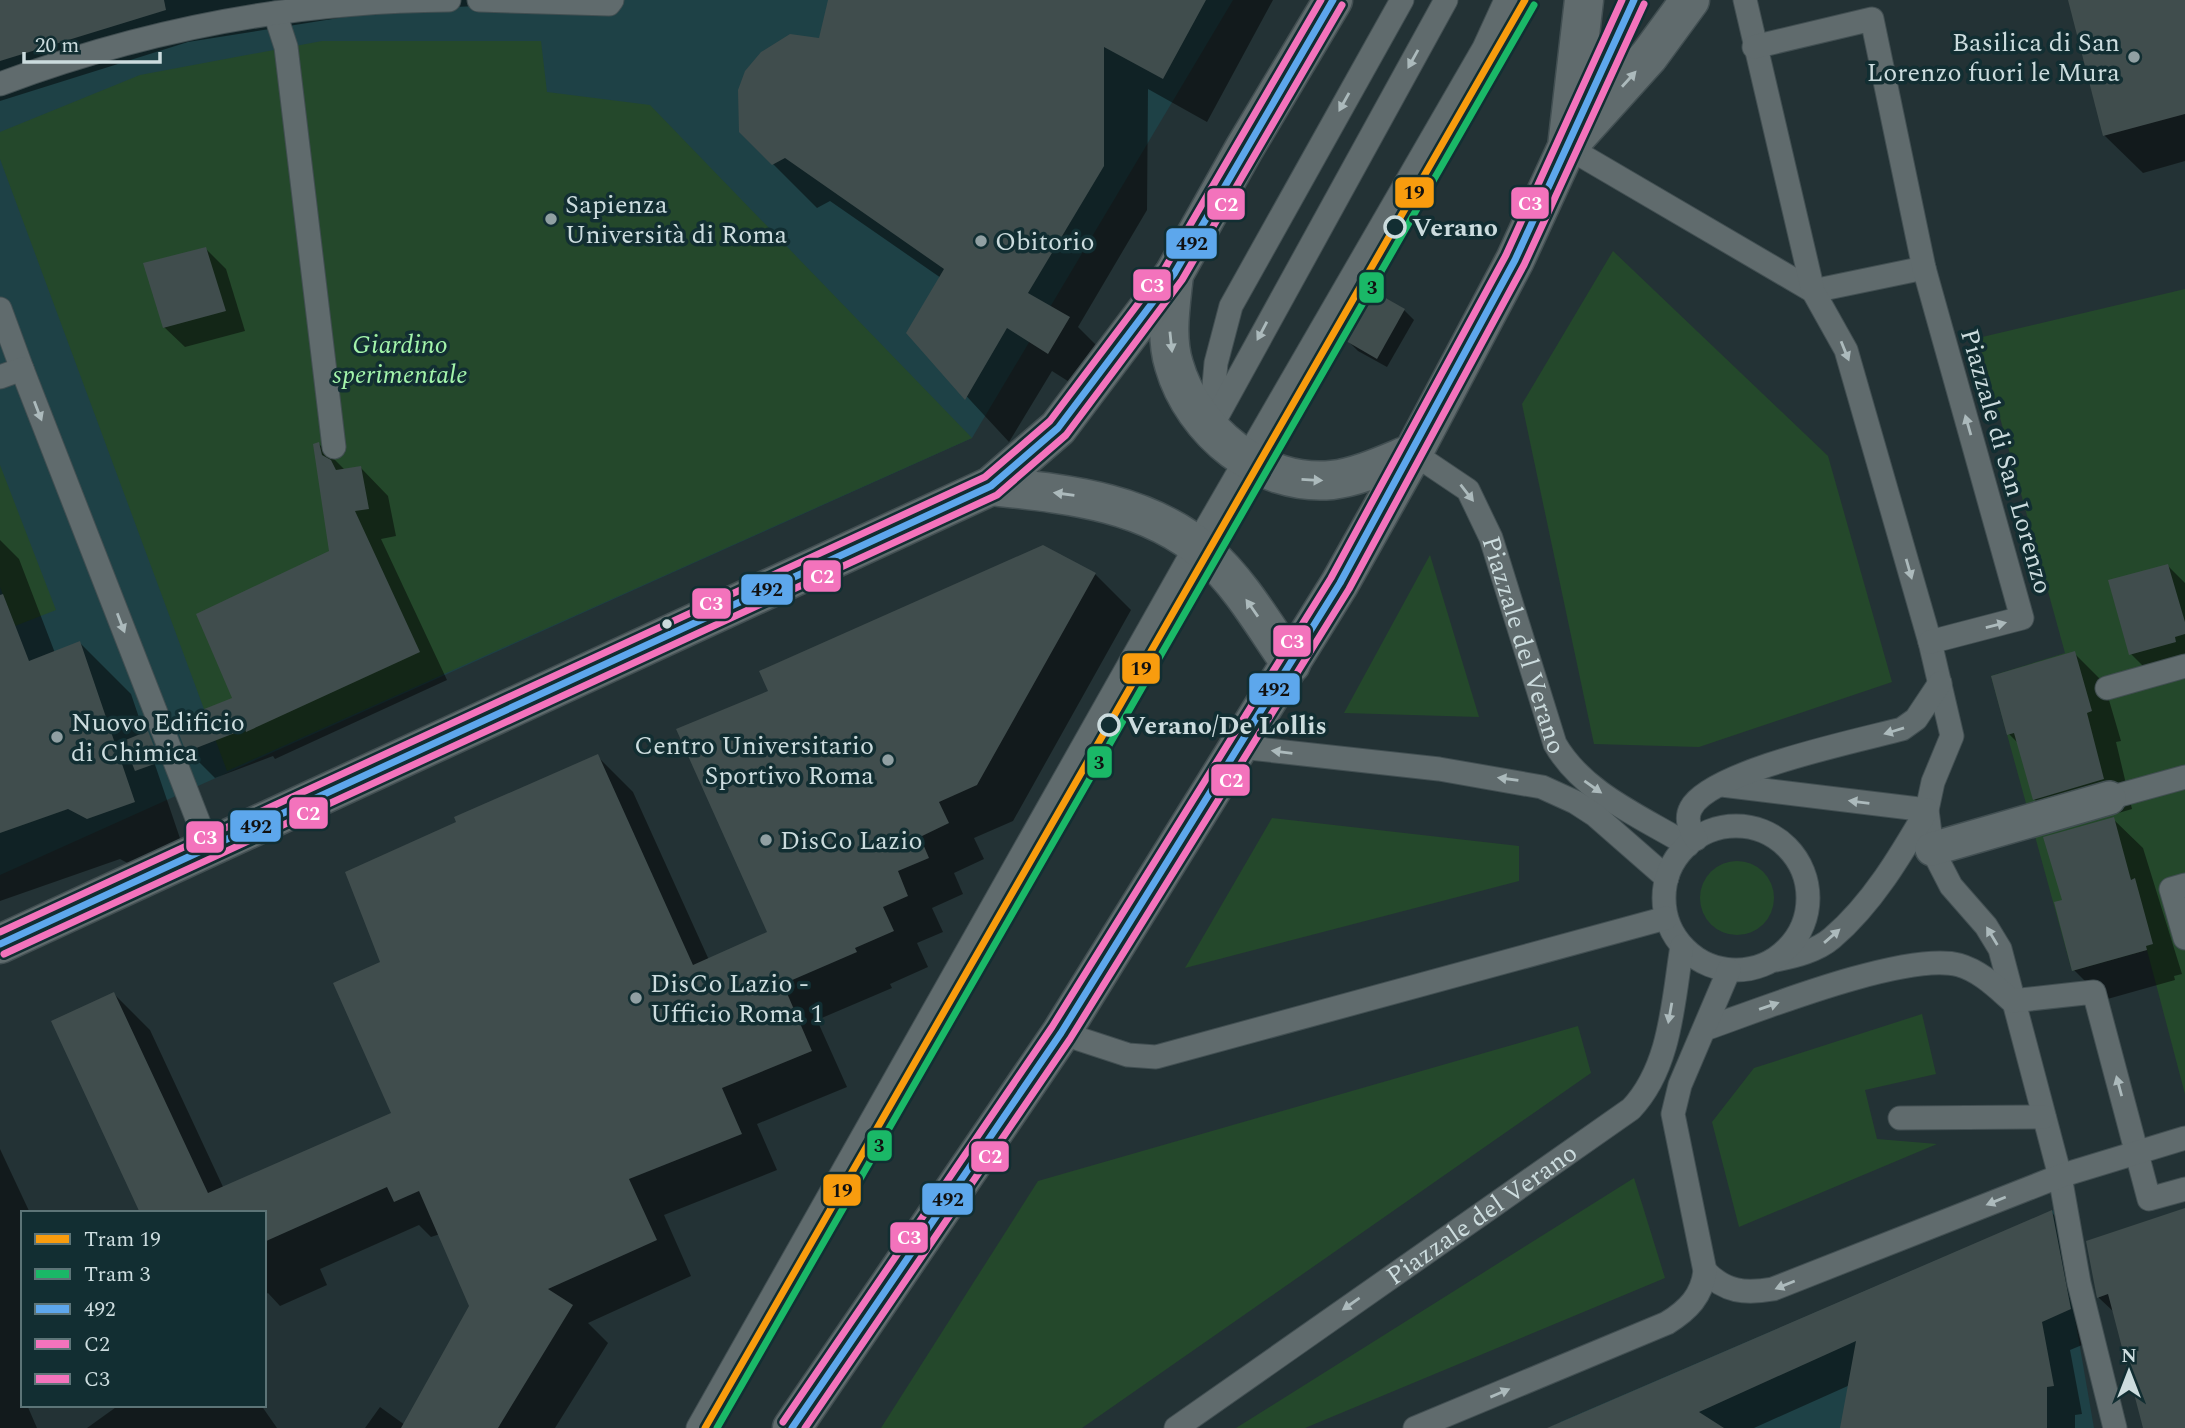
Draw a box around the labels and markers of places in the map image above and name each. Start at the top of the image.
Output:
place label: Basilica di San Lorenzo fuori le Mura [1867,23,2120,93]
marker: Basilica di San Lorenzo fuori le Mura [2126,49,2142,65]
place label: Sapienza Università di Roma [565,185,787,255]
place label: Verano [1412,208,1498,248]
marker: Sapienza Università di Roma [543,211,559,227]
marker: Verano [1384,216,1406,238]
place label: Obitorio [995,222,1094,262]
marker: Obitorio [973,233,989,249]
unlabelled marker [660,617,674,631]
place label: Nuovo Edificio di Chimica [71,703,245,773]
place label: Verano/De Lollis [1126,706,1327,746]
marker: Verano/De Lollis [1098,714,1120,736]
place label: Centro Universitario Sportivo Roma [634,726,874,796]
marker: Nuovo Edificio di Chimica [49,729,65,745]
marker: Centro Universitario Sportivo Roma [880,752,896,768]
place label: DisCo Lazio [780,821,923,861]
marker: DisCo Lazio [758,832,774,848]
place label: DisCo Lazio - Ufficio Roma 1 [650,964,824,1034]
marker: DisCo Lazio - Ufficio Roma 1 [628,990,644,1006]

